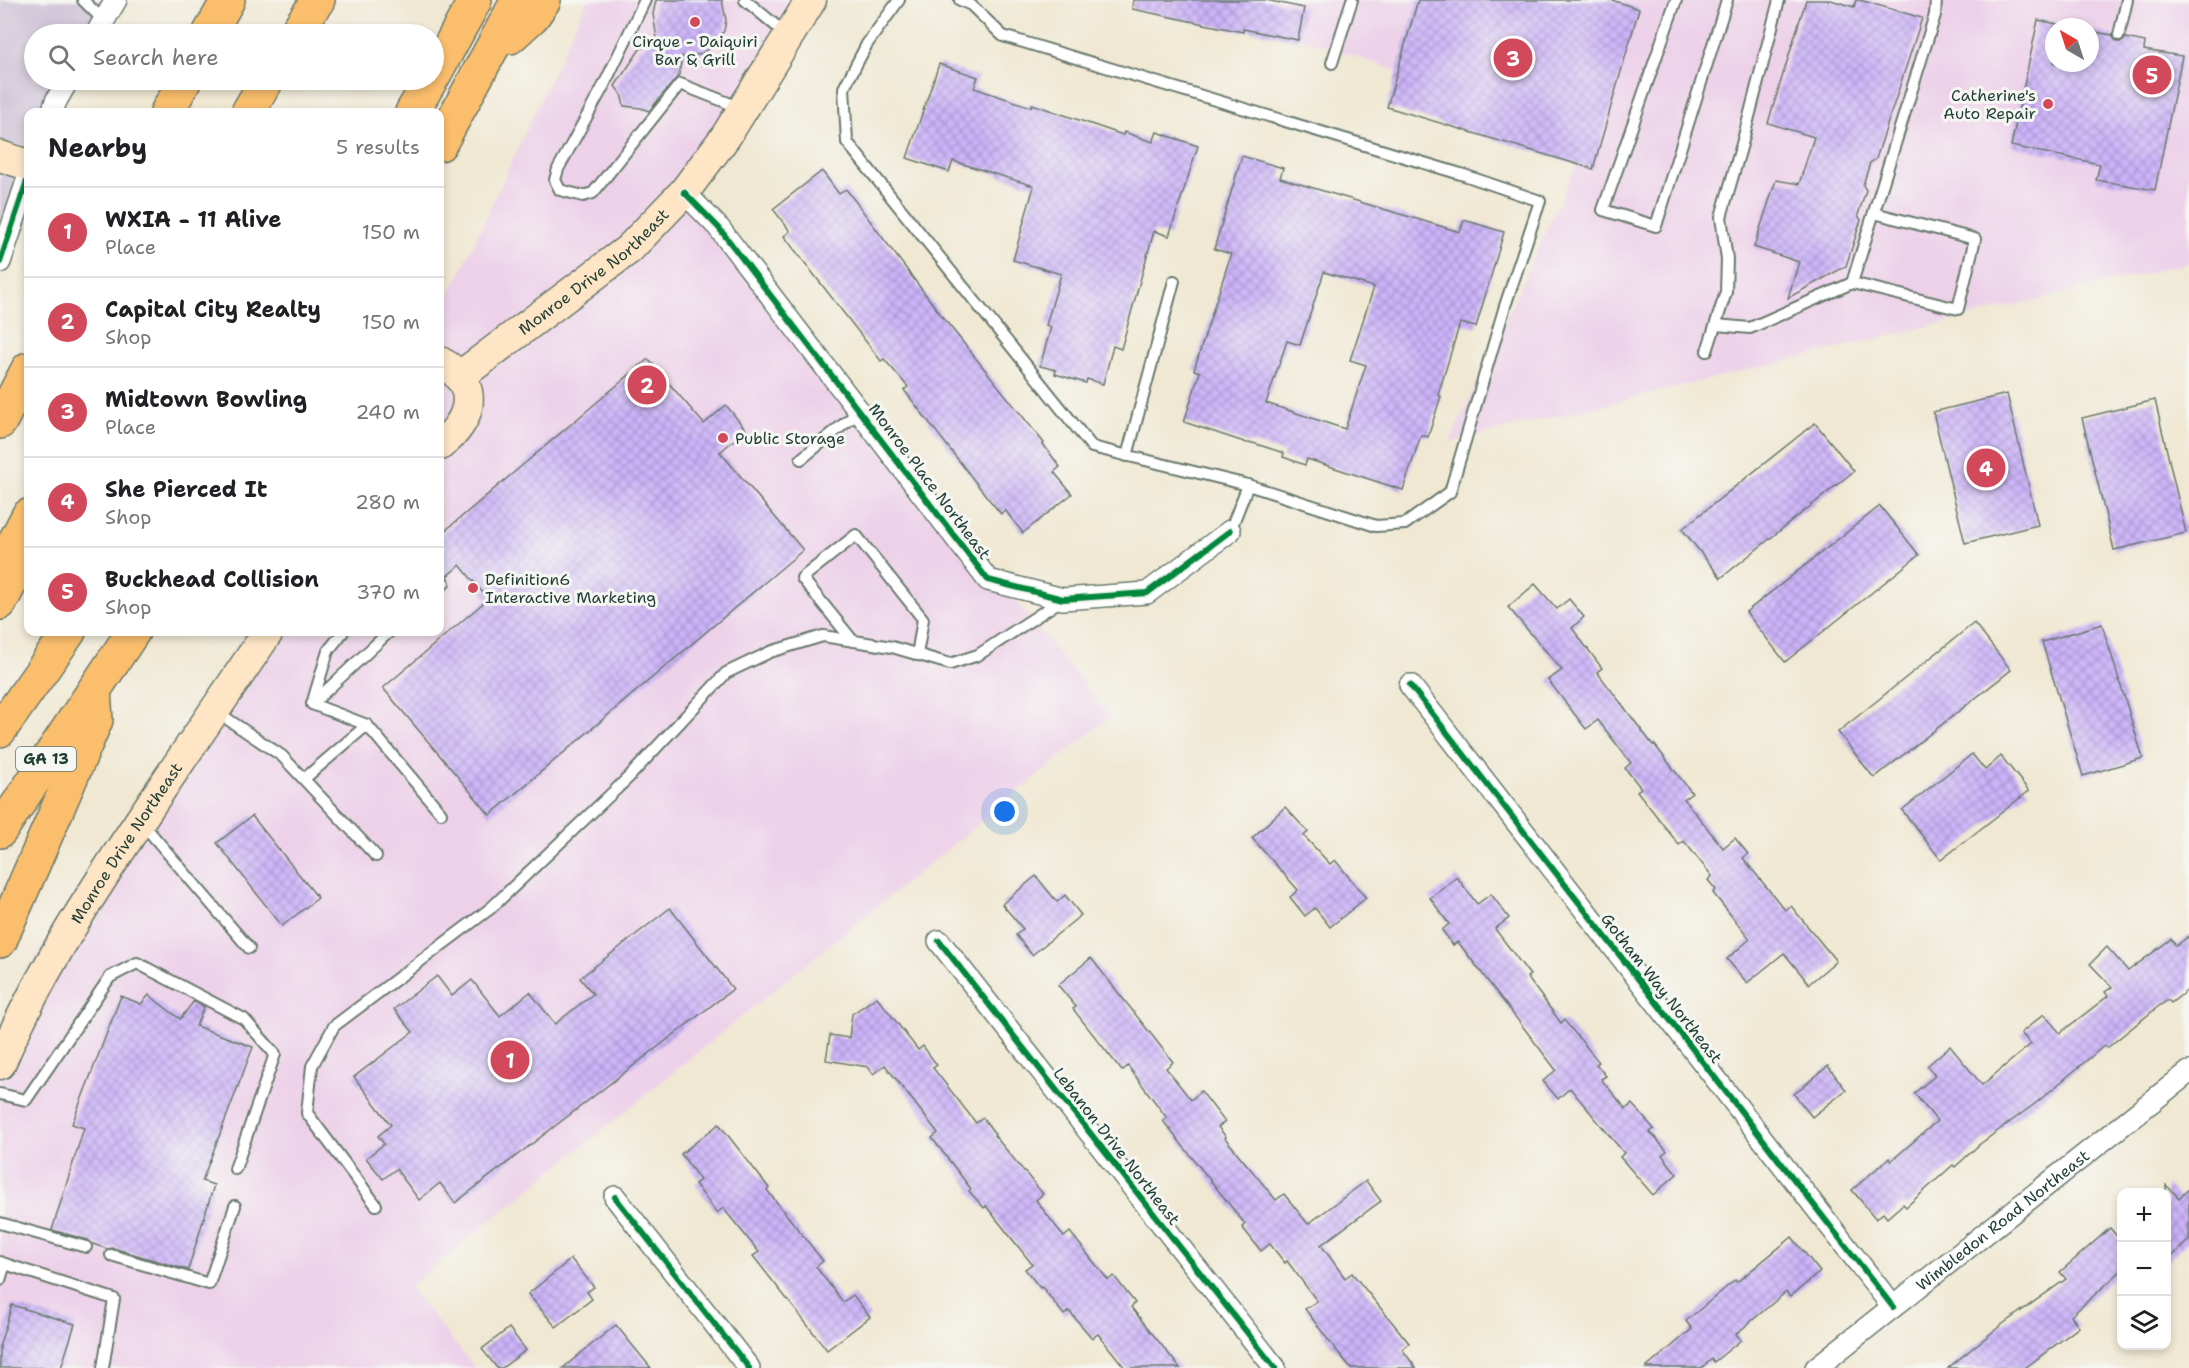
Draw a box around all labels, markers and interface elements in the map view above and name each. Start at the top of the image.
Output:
marker: Cirque - Daiquiri Bar & Grill [688,15,702,29]
north arrow [2045,18,2099,72]
search box [24,24,444,90]
place label: Cirque - Daiquiri Bar & Grill [632,31,758,70]
pin: 3 [1494,36,1532,80]
icon: search [45,41,78,74]
text: Search here [93,43,219,72]
pin: 5 [2132,52,2172,98]
place label: Catherine's Auto Repair [1943,85,2036,124]
marker: Catherine's Auto Repair [2041,97,2055,111]
text: Nearby [48,130,147,165]
text: 5 results [336,134,420,160]
street label: Monroe Drive Northeast [514,204,673,340]
text: WXIA - 11 Alive [105,205,282,234]
text: 1 [63,219,72,245]
text: 150 m [362,219,420,245]
text: Place [105,234,156,260]
text: Capital City Realty [105,295,321,324]
text: 2 [61,309,75,335]
text: 150 m [362,309,420,335]
text: Shop [105,324,152,350]
pin: 2 [628,362,666,408]
text: Midtown Bowling [105,385,307,414]
text: 3 [61,399,75,425]
text: 240 m [355,399,420,425]
street label: Monroe Place Northeast [864,399,995,564]
text: Place [105,414,156,440]
place label: Public Storage [735,428,845,449]
marker: Public Storage [716,431,730,445]
pin: 4 [1966,446,2006,490]
text: She Pierced It [105,475,268,504]
text: 4 [61,489,75,515]
text: 280 m [355,489,420,515]
text: Shop [105,504,152,530]
text: Buckhead Collision [105,565,319,594]
place label: Definition6 Interactive Marketing [485,569,656,608]
text: 5 [61,579,74,605]
text: 370 m [356,579,420,605]
marker: Definition6 Interactive Marketing [466,581,480,595]
text: Shop [105,594,152,620]
road number: GA 13 [16,747,76,771]
street label: Monroe Drive Northeast [66,759,187,928]
your location [990,797,1019,826]
street label: Gotham Way Northeast [1596,909,1727,1068]
pin: 1 [490,1038,530,1082]
street label: Lebanon Drive Northeast [1048,1063,1185,1229]
street label: Wimbledon Road Northeast [1912,1145,2094,1296]
map controls [2117,1188,2171,1350]
button: + [2117,1188,2171,1242]
button: − [2117,1242,2171,1296]
button: layers [2117,1296,2171,1350]

